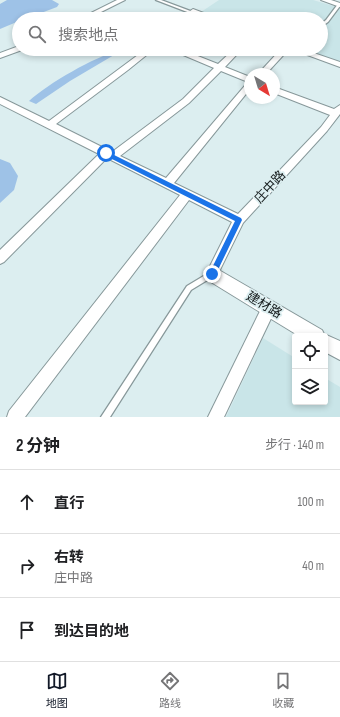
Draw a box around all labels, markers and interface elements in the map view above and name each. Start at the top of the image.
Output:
search box [12,12,328,56]
icon: search [26,23,48,45]
text: 搜索地点 [58,26,118,45]
north arrow [244,68,280,104]
route start [97,144,115,162]
street label: 庄中路 [251,167,289,207]
route end [203,265,221,283]
street label: 建材路 [243,288,285,322]
map controls [292,333,328,405]
button: locate [292,333,328,369]
button: layers [292,369,328,405]
text: 2 分钟 [16,436,60,456]
text: 步行 · 140 m [265,437,324,453]
icon: ahead [16,491,38,513]
text: 直行 [54,494,84,513]
text: 100 m [297,494,324,510]
text: 右转 [54,548,84,567]
icon: right [16,555,38,577]
text: 40 m [302,558,324,574]
text: 庄中路 [54,570,93,586]
icon: arrive [16,619,38,641]
text: 到达目的地 [54,622,129,641]
tab: 地图 [46,670,68,710]
tab: 路线 [159,670,181,710]
tab: 收藏 [272,670,294,710]

